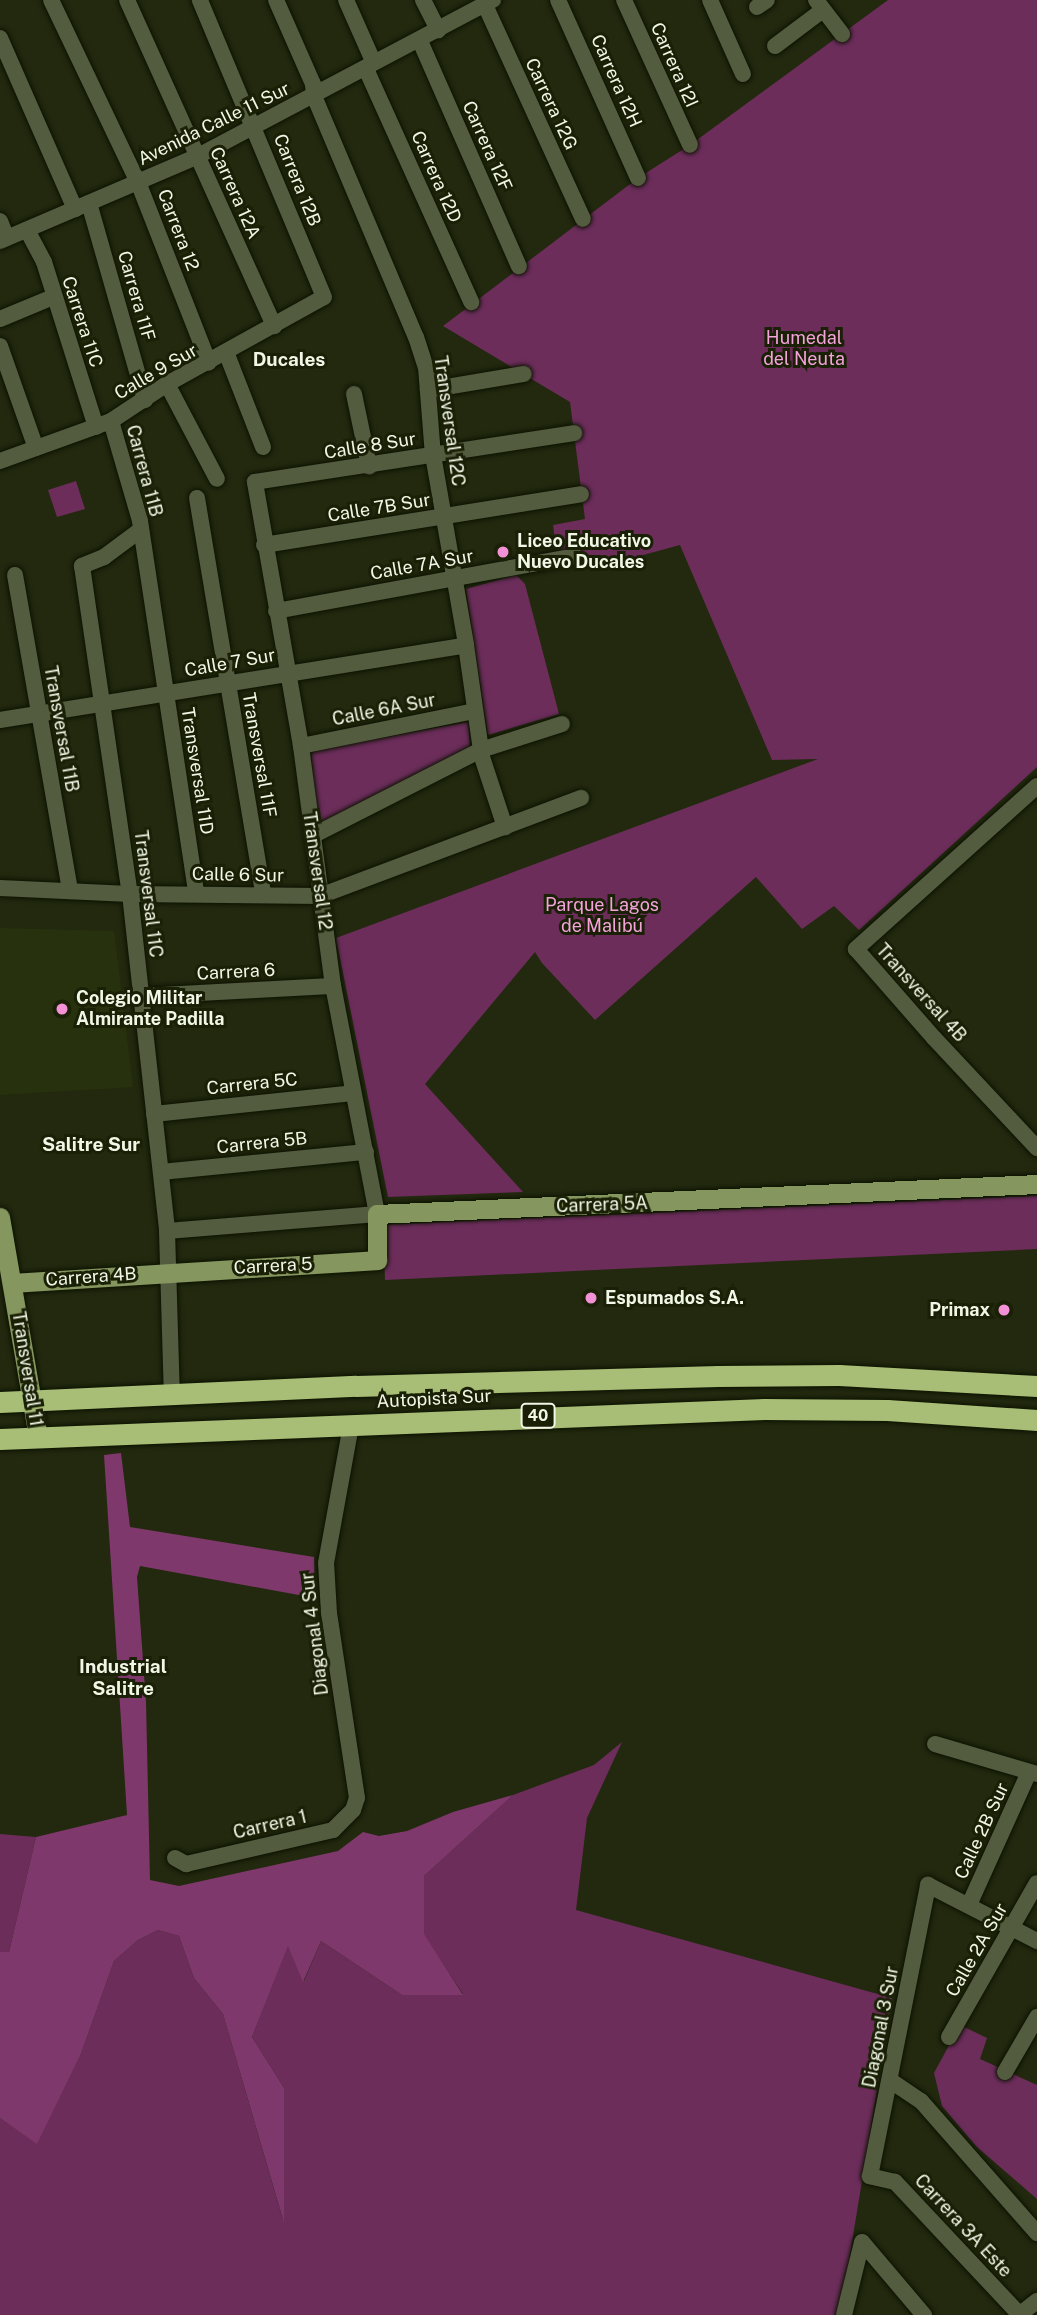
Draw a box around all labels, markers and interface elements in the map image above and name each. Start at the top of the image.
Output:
street label: Carrera 12I [646,19,702,111]
street label: Carrera 12H [586,31,646,131]
street label: Carrera 12G [520,55,582,153]
street label: Avenida Calle 11 Sur [135,78,293,170]
street label: Carrera 12F [458,98,516,194]
street label: Carrera 12D [406,128,466,226]
street label: Carrera 12B [269,131,325,229]
street label: Carrera 12A [205,144,265,242]
street label: Carrera 12 [153,186,203,274]
street label: Carrera 11F [113,248,159,344]
street label: Carrera 11C [57,274,107,370]
park label: Humedal del Neuta [763,328,845,370]
street label: Calle 9 Sur [111,340,201,404]
district label: Ducales [253,349,325,371]
street label: Transversal 12C [429,354,469,488]
street label: Carrera 11B [121,423,167,519]
street label: Calle 8 Sur [323,428,417,464]
street label: Calle 7B Sur [326,489,432,527]
place label: Liceo Educativo Nuevo Ducales [517,531,651,574]
marker: Liceo Educativo Nuevo Ducales [495,544,511,560]
street label: Calle 7A Sur [369,545,475,585]
street label: Calle 7 Sur [183,644,277,682]
street label: Transversal 11B [39,664,83,794]
street label: Calle 6A Sur [330,689,438,731]
street label: Transversal 11F [237,691,281,819]
street label: Transversal 11D [176,706,218,836]
street label: Transversal 12 [298,810,336,932]
street label: Transversal 11C [129,829,167,959]
street label: Calle 6 Sur [192,863,284,887]
park label: Parque Lagos de Malibú [545,895,659,937]
street label: Transversal 4B [871,940,971,1046]
street label: Carrera 6 [196,959,276,985]
place label: Colegio Militar Almirante Padilla [76,988,225,1030]
marker: Colegio Militar Almirante Padilla [54,1001,70,1017]
street label: Carrera 5C [205,1068,299,1100]
street label: Carrera 5B [216,1128,308,1158]
district label: Salitre Sur [42,1134,140,1156]
street label: Carrera 5A [556,1193,648,1217]
street label: Carrera 5 [233,1253,313,1279]
street label: Carrera 4B [45,1263,137,1291]
place label: Espumados S.A. [605,1287,744,1309]
marker: Espumados S.A. [583,1290,599,1306]
place label: Primax [929,1299,990,1321]
marker: Primax [996,1302,1012,1318]
street label: Transversal 11 [7,1310,47,1428]
street label: Autopista Sur [376,1385,492,1413]
road number: 40 [520,1404,556,1428]
street label: Diagonal 4 Sur [297,1571,333,1697]
district label: Industrial Salitre [79,1656,167,1700]
street label: Calle 2B Sur [950,1779,1014,1883]
street label: Carrera 1 [231,1806,309,1844]
street label: Calle 2A Sur [942,1899,1012,2001]
street label: Diagonal 3 Sur [859,1964,903,2090]
street label: Carrera 3A Este [910,2170,1016,2282]

